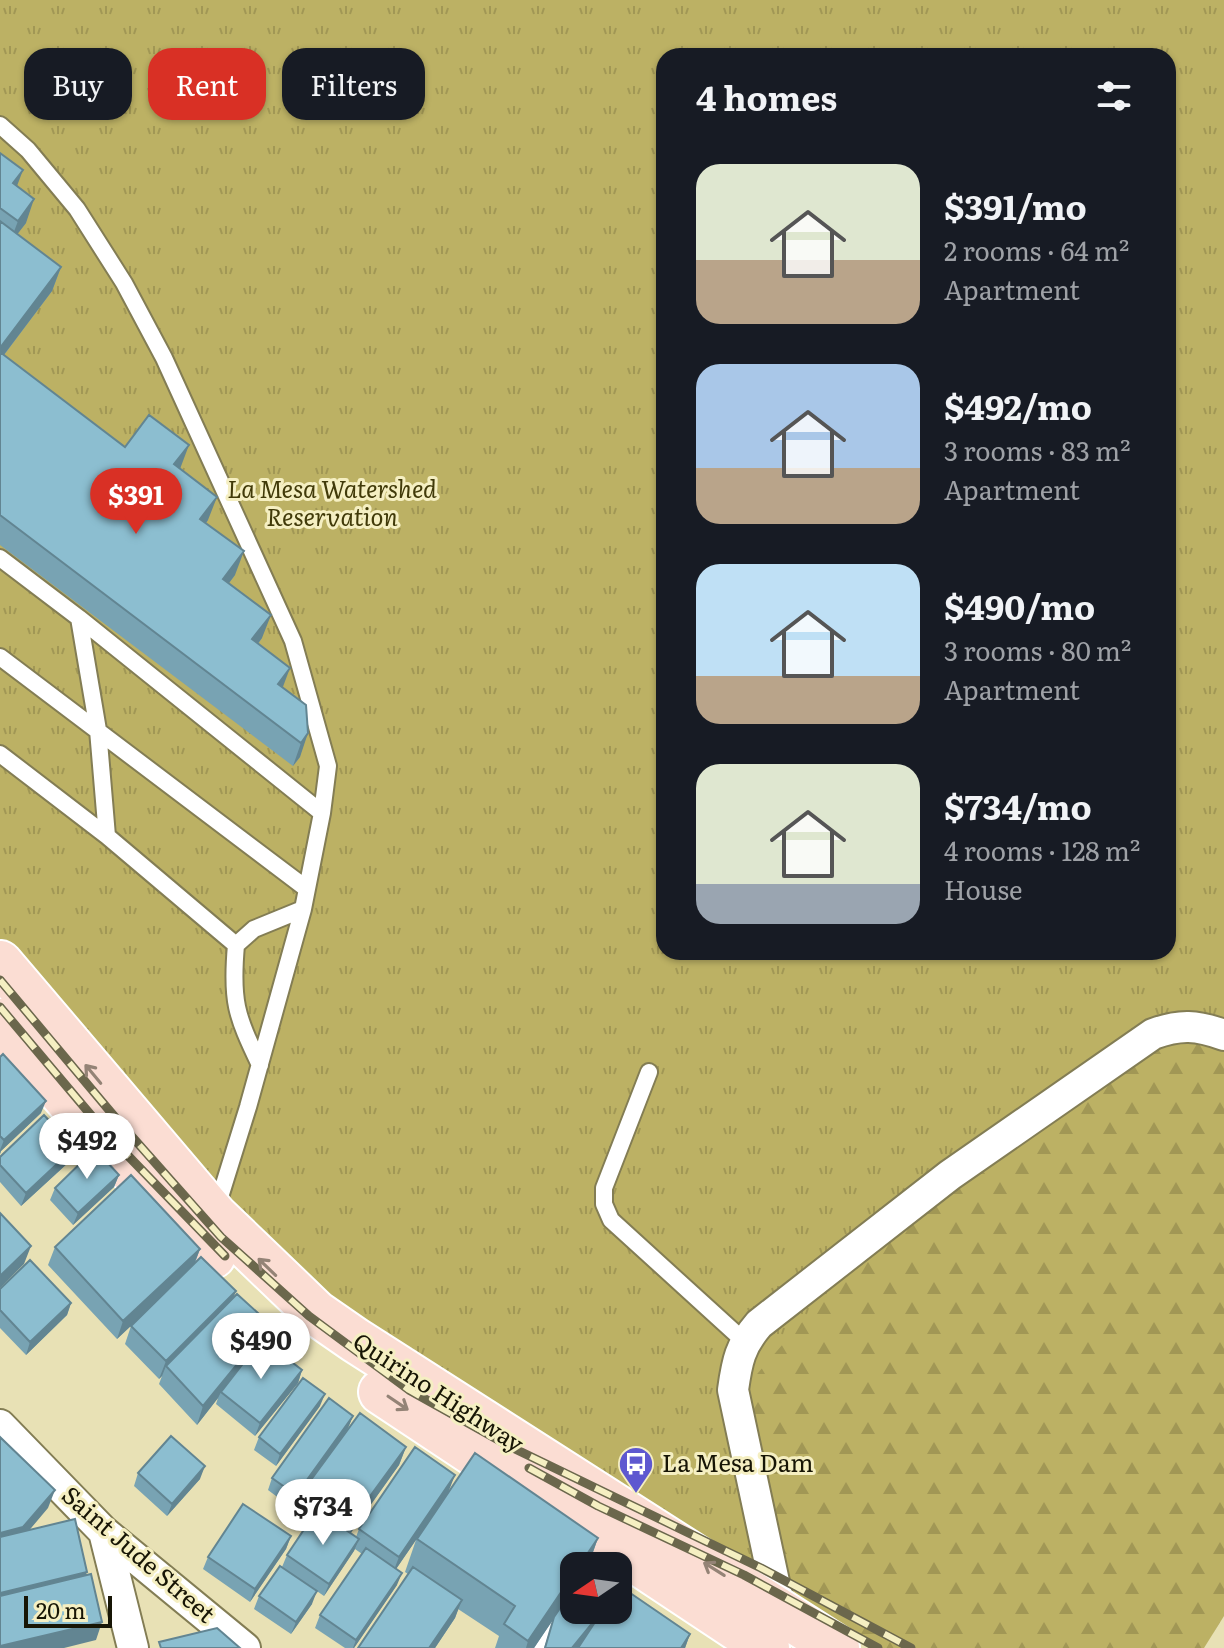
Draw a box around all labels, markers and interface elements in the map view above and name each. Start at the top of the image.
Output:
chip: Buy [24,48,132,120]
chip: Rent [148,48,266,120]
chip: Filters [282,48,425,120]
text: 4 homes [696,71,837,121]
icon: filters [1092,74,1136,118]
text: $391/mo [944,180,1087,230]
icon: home [760,196,856,292]
text: 2 rooms · 64 m² [944,230,1129,269]
text: Apartment [944,269,1080,308]
text: $492/mo [944,380,1092,430]
icon: home [760,396,856,492]
text: 3 rooms · 83 m² [944,430,1130,469]
pin: $391 [89,468,183,536]
text: Apartment [944,469,1080,508]
park label: La Mesa Watershed Reservation [227,470,437,533]
text: $391 [108,474,164,513]
text: $490/mo [944,580,1095,630]
icon: home [760,596,856,692]
text: 3 rooms · 80 m² [944,630,1131,669]
text: Apartment [944,669,1080,708]
text: $734/mo [944,780,1092,830]
icon: home [760,796,856,892]
text: 4 rooms · 128 m² [944,830,1140,869]
text: House [944,869,1022,908]
one-way arrow [84,1065,102,1085]
pin: $492 [40,1113,134,1181]
text: $492 [57,1119,117,1158]
one-way arrow [258,1258,277,1277]
pin: $490 [214,1313,308,1381]
text: $490 [230,1319,292,1358]
street label: Quirino Highway [347,1322,532,1459]
one-way arrow [386,1395,408,1411]
place label: La Mesa Dam [662,1444,814,1479]
bus stop icon: La Mesa Dam [617,1445,655,1495]
street label: Saint Jude Street [55,1477,224,1630]
pin: $734 [276,1479,370,1547]
text: $734 [293,1485,353,1524]
north arrow [560,1552,632,1624]
map controls [560,1552,632,1624]
one-way arrow [703,1560,726,1576]
scale bar [24,1592,112,1628]
text: 20 m [36,1593,86,1626]

